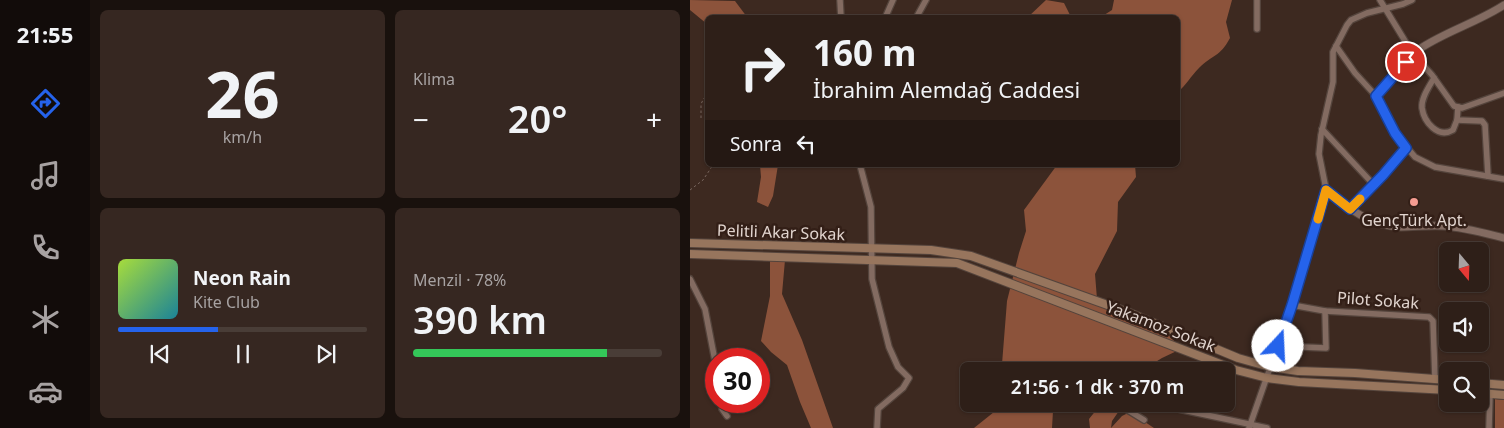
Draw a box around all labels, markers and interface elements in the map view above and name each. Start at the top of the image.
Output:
text: 21:55 [17,19,73,49]
text: 160 m [813,29,916,76]
icon: right [730,35,795,100]
pin [1385,41,1427,83]
icon: arrive [1392,48,1420,76]
text: 26 [205,49,280,137]
text: Klima [413,68,455,90]
text: İbrahim Alemdağ Caddesi [813,74,1080,104]
icon: directions [28,86,63,121]
text: 20° [508,92,567,144]
text: − [413,100,429,138]
text: + [646,100,662,138]
text: km/h [223,126,262,148]
icon: left [792,130,820,158]
text: Sonra [730,131,782,157]
icon: music [28,158,63,193]
marker: GençTürk Apt. [1408,196,1420,208]
place label: GençTürk Apt. [1361,209,1467,231]
street label: Pelitli Akar Sokak [717,219,846,245]
icon: phone [28,230,63,265]
north arrow [1439,242,1489,292]
map controls [1439,242,1489,412]
text: Neon Rain [193,265,291,291]
text: Menzil · 78% [413,269,506,291]
street label: Pilot Sokak [1336,286,1420,314]
text: Kite Club [193,291,260,313]
text: 390 km [413,293,547,345]
street label: Yakamoz Sokak [1103,295,1219,357]
icon: climate [28,302,63,337]
button: sound [1439,302,1489,352]
position arrow [1251,319,1303,371]
icon: previous [146,340,174,368]
icon: pause [229,340,257,368]
icon: next [312,340,340,368]
speed limit sign: 30 [705,348,770,413]
button: search [1439,362,1489,412]
icon: car [28,374,63,409]
text: 21:56 · 1 dk · 370 m [1011,374,1184,400]

